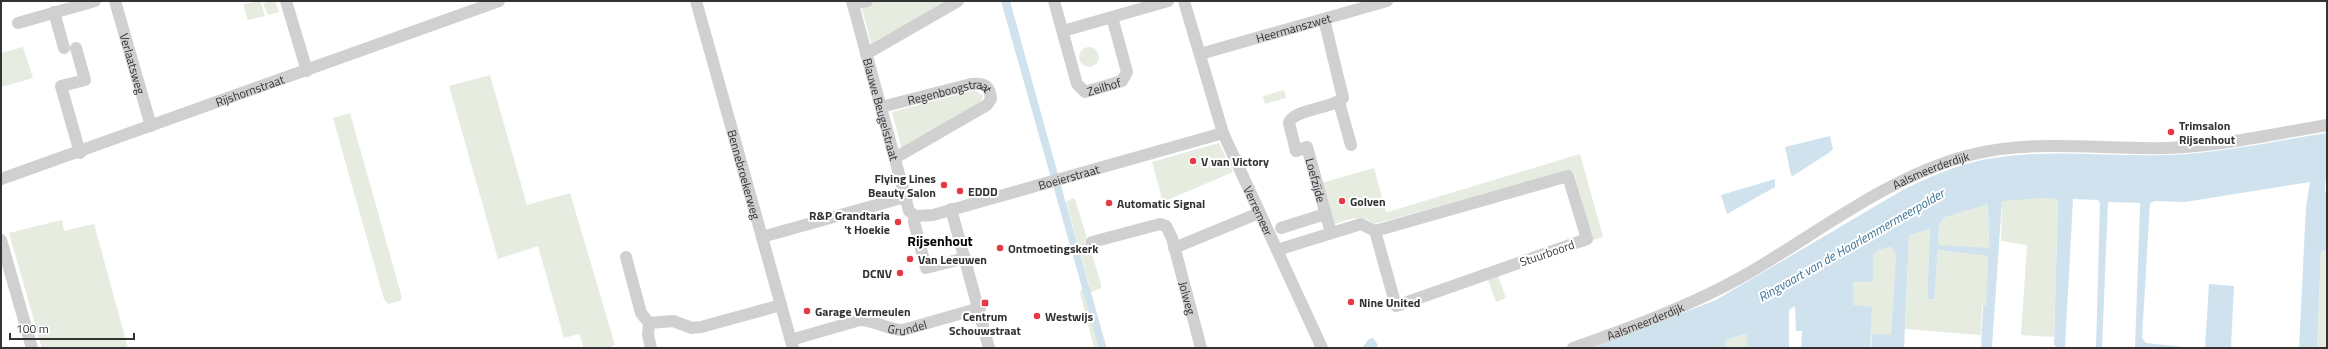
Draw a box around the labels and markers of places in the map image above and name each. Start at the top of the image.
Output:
place label: Trimsalon Rijsenhout [2179,116,2236,149]
marker: Trimsalon Rijsenhout [2166,127,2176,137]
place label: V van Victory [1201,152,1269,171]
marker: V van Victory [1188,156,1198,166]
place label: Flying Lines Beauty Salon [868,169,936,202]
marker: Flying Lines Beauty Salon [939,180,949,190]
place label: EDDD [968,182,998,201]
marker: EDDD [955,186,965,196]
place label: Golven [1350,192,1386,211]
place label: Automatic Signal [1117,194,1205,213]
marker: Golven [1337,196,1347,206]
marker: Automatic Signal [1104,198,1114,208]
place label: R&P Grandtaria 't Hoekie [809,206,890,239]
marker: R&P Grandtaria 't Hoekie [893,217,903,227]
place label: Ontmoetingskerk [1008,239,1099,258]
marker: Ontmoetingskerk [995,243,1005,253]
place label: Van Leeuwen [918,250,987,269]
marker: Van Leeuwen [905,254,915,264]
place label: DCNV [862,264,893,283]
marker: DCNV [895,268,905,278]
place label: Nine United [1359,293,1420,312]
marker: Nine United [1346,297,1356,307]
marker: Centrum Schouwstraat [980,298,990,308]
place label: Garage Vermeulen [815,302,911,321]
marker: Garage Vermeulen [802,306,812,316]
place label: Centrum Schouwstraat [949,307,1022,340]
place label: Westwijs [1045,307,1094,326]
marker: Westwijs [1032,311,1042,321]

